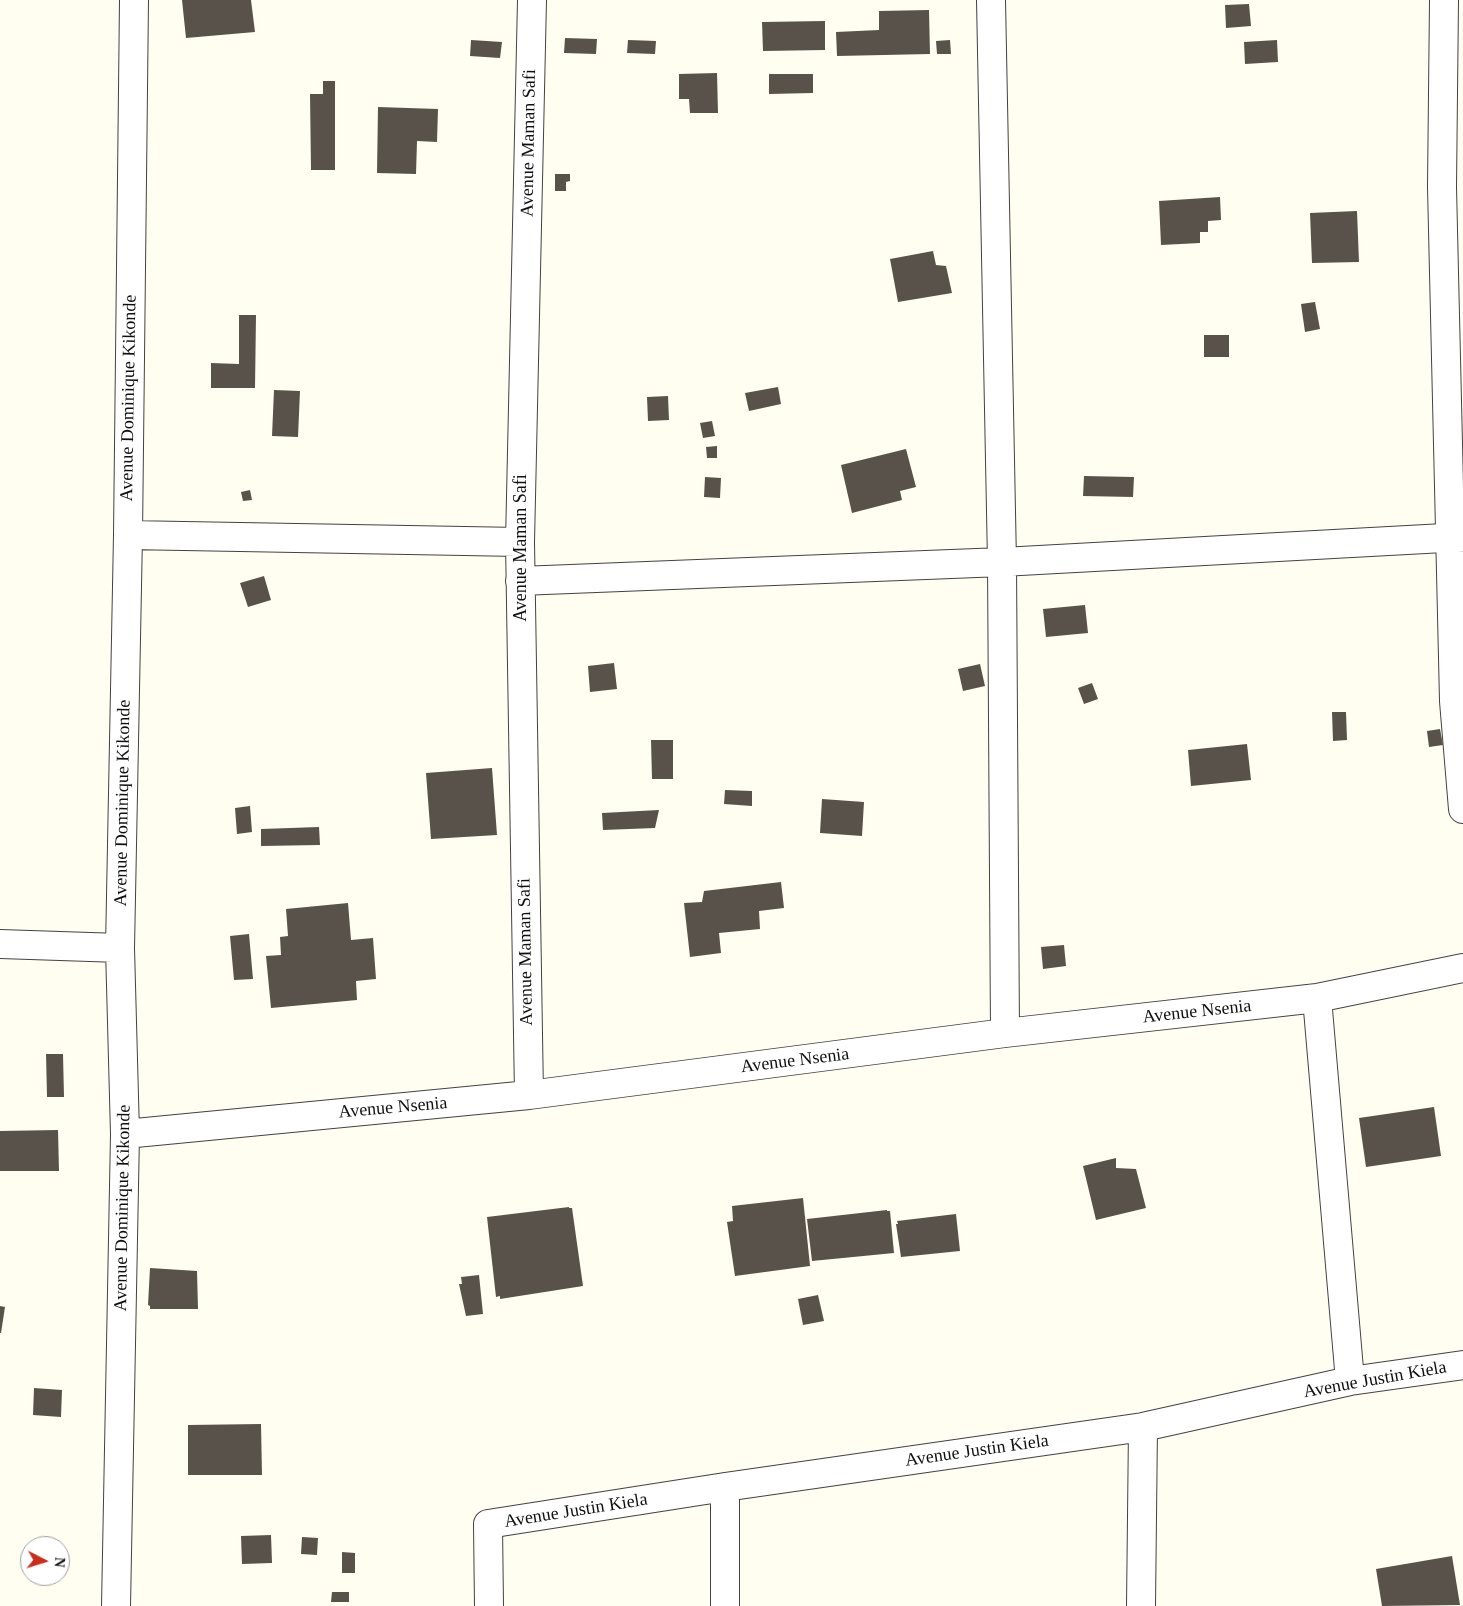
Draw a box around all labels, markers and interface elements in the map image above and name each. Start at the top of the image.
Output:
street label: Avenue Maman Safi [517,69,541,217]
street label: Avenue Dominique Kikonde [116,295,142,501]
street label: Avenue Maman Safi [510,474,532,622]
street label: Avenue Dominique Kikonde [110,700,136,906]
street label: Avenue Maman Safi [514,878,538,1026]
street label: Avenue Nsenia [1142,996,1252,1028]
street label: Avenue Nsenia [740,1044,850,1078]
street label: Avenue Nsenia [338,1092,448,1124]
street label: Avenue Dominique Kikonde [110,1105,136,1311]
street label: Avenue Justin Kiela [1302,1357,1448,1403]
street label: Avenue Justin Kiela [904,1430,1050,1472]
street label: Avenue Justin Kiela [503,1489,649,1533]
north arrow [20,1536,70,1586]
text: N [52,1557,67,1568]

